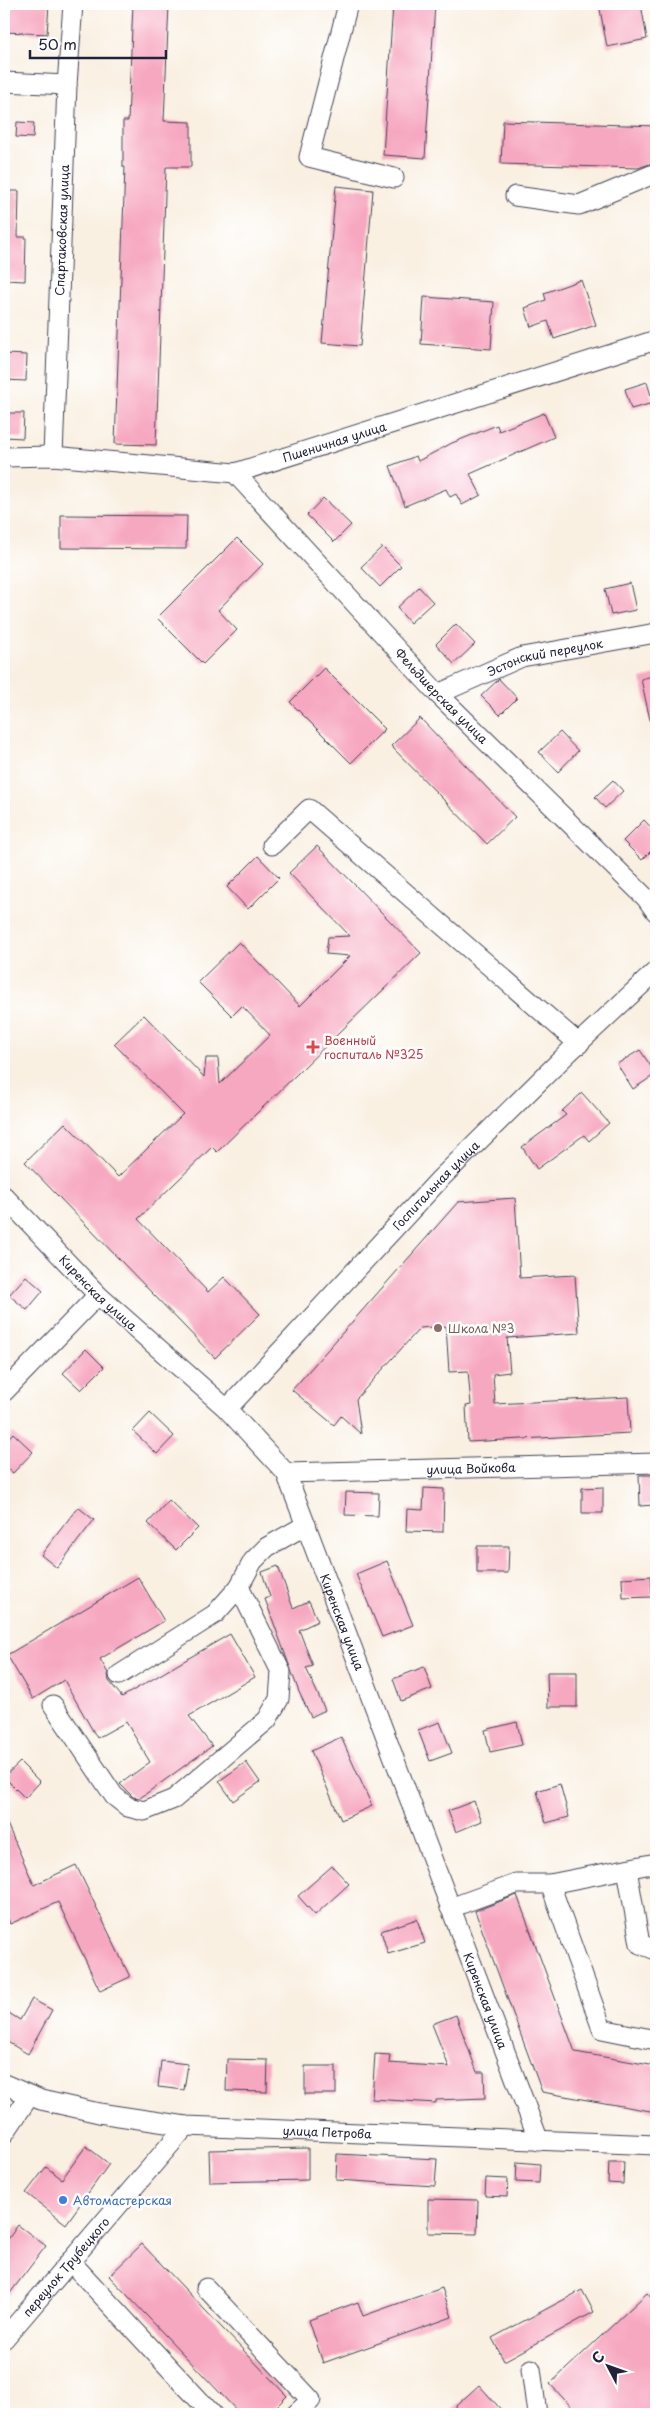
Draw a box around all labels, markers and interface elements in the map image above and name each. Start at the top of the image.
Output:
scale bar [30,28,166,60]
text: 50 m [38,32,77,55]
street label: Спартаковская улица [50,164,73,296]
street label: Пшеничная улица [280,417,389,466]
street label: Эстонский переулок [484,634,605,680]
street label: Фельдшерская улица [391,644,493,748]
place label: Военный госпиталь №325 [324,1031,423,1063]
marker: Военный госпиталь №325 [306,1040,320,1054]
street label: Госпитальная улица [388,1136,484,1234]
street label: Киренская улица [55,1251,141,1335]
place label: Школа №3 [448,1319,515,1337]
marker: Школа №3 [432,1322,444,1334]
street label: улица Войкова [426,1458,516,1478]
street label: Киренская улица [316,1571,369,1673]
street label: Киренская улица [459,1950,513,2052]
street label: улица Петрова [282,2121,373,2143]
place label: Автомастерская [73,2191,172,2209]
marker: Автомастерская [57,2194,69,2206]
street label: переулок Трубецкого [18,2213,114,2320]
north arrow [582,2340,632,2390]
text: С [586,2346,609,2368]

